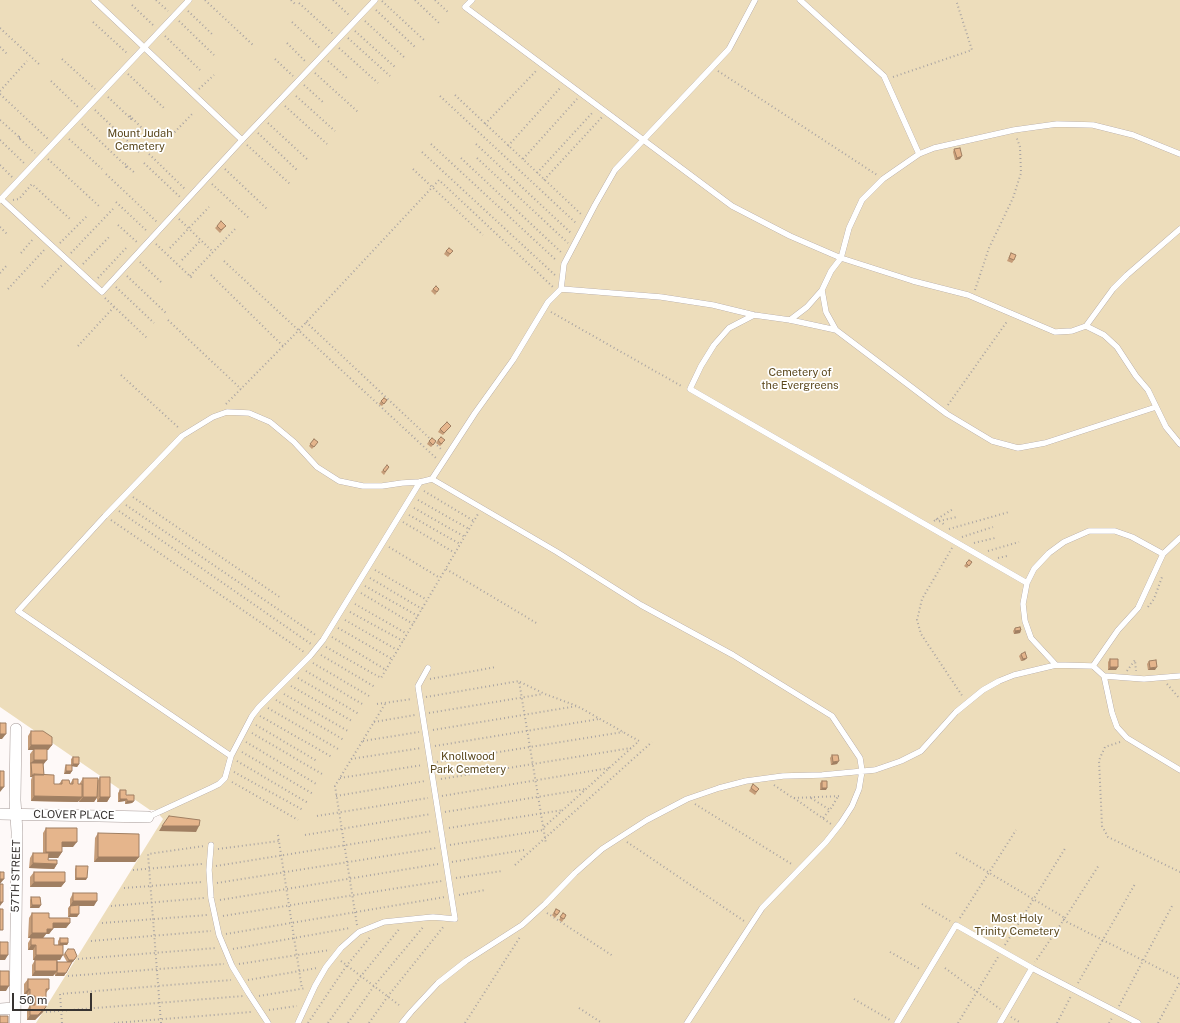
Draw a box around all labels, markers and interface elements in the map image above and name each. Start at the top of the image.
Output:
park label: Mount Judah Cemetery [107,127,173,153]
park label: Cemetery of the Evergreens [761,366,839,392]
park label: Knollwood Park Cemetery [430,750,506,776]
street label: CLOVER PLACE [33,808,115,822]
street label: 57TH STREET [9,839,23,913]
park label: Most Holy Trinity Cemetery [974,912,1060,938]
scale bar [14,985,94,1011]
text: 50 m [19,993,47,1007]

